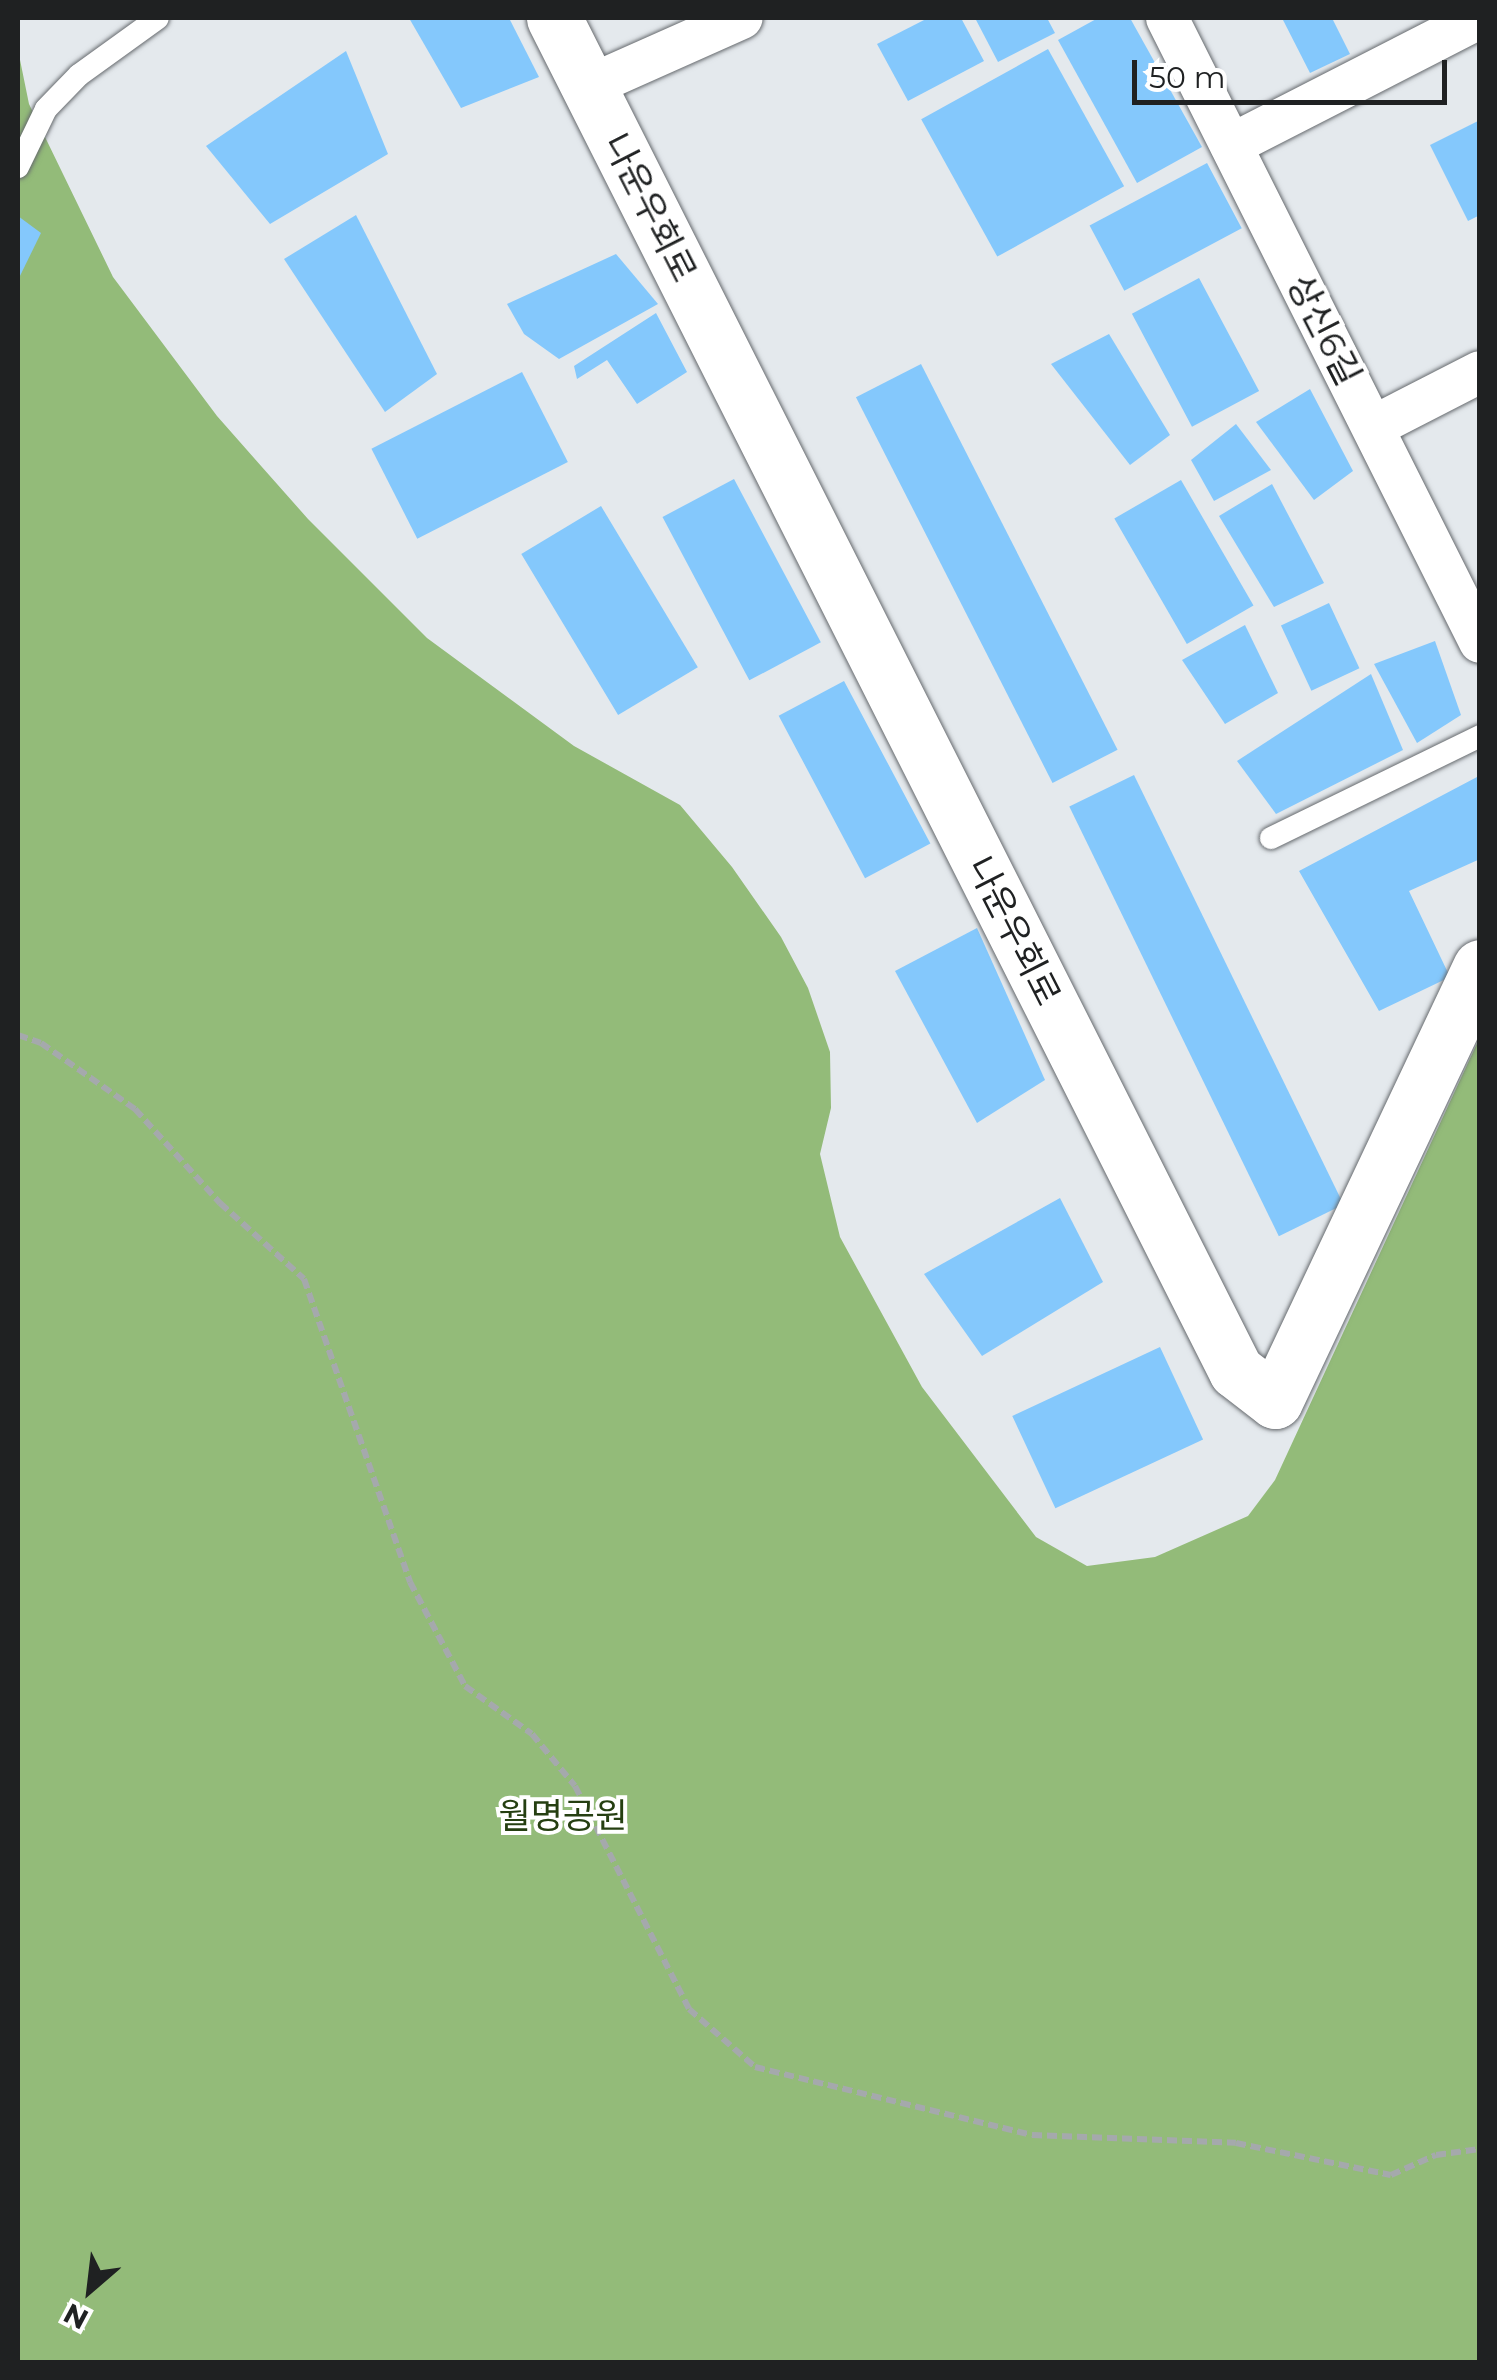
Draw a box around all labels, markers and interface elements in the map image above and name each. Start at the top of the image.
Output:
scale bar [1137,40,1452,102]
text: 50 m [1149,59,1226,96]
street label: 나운우회로 [595,127,705,289]
street label: 상신6길 [1279,268,1369,392]
street label: 나운우회로 [959,850,1069,1012]
park label: 월명공원 [499,1795,627,1837]
north arrow [40,2240,140,2340]
text: N [58,2296,94,2337]

